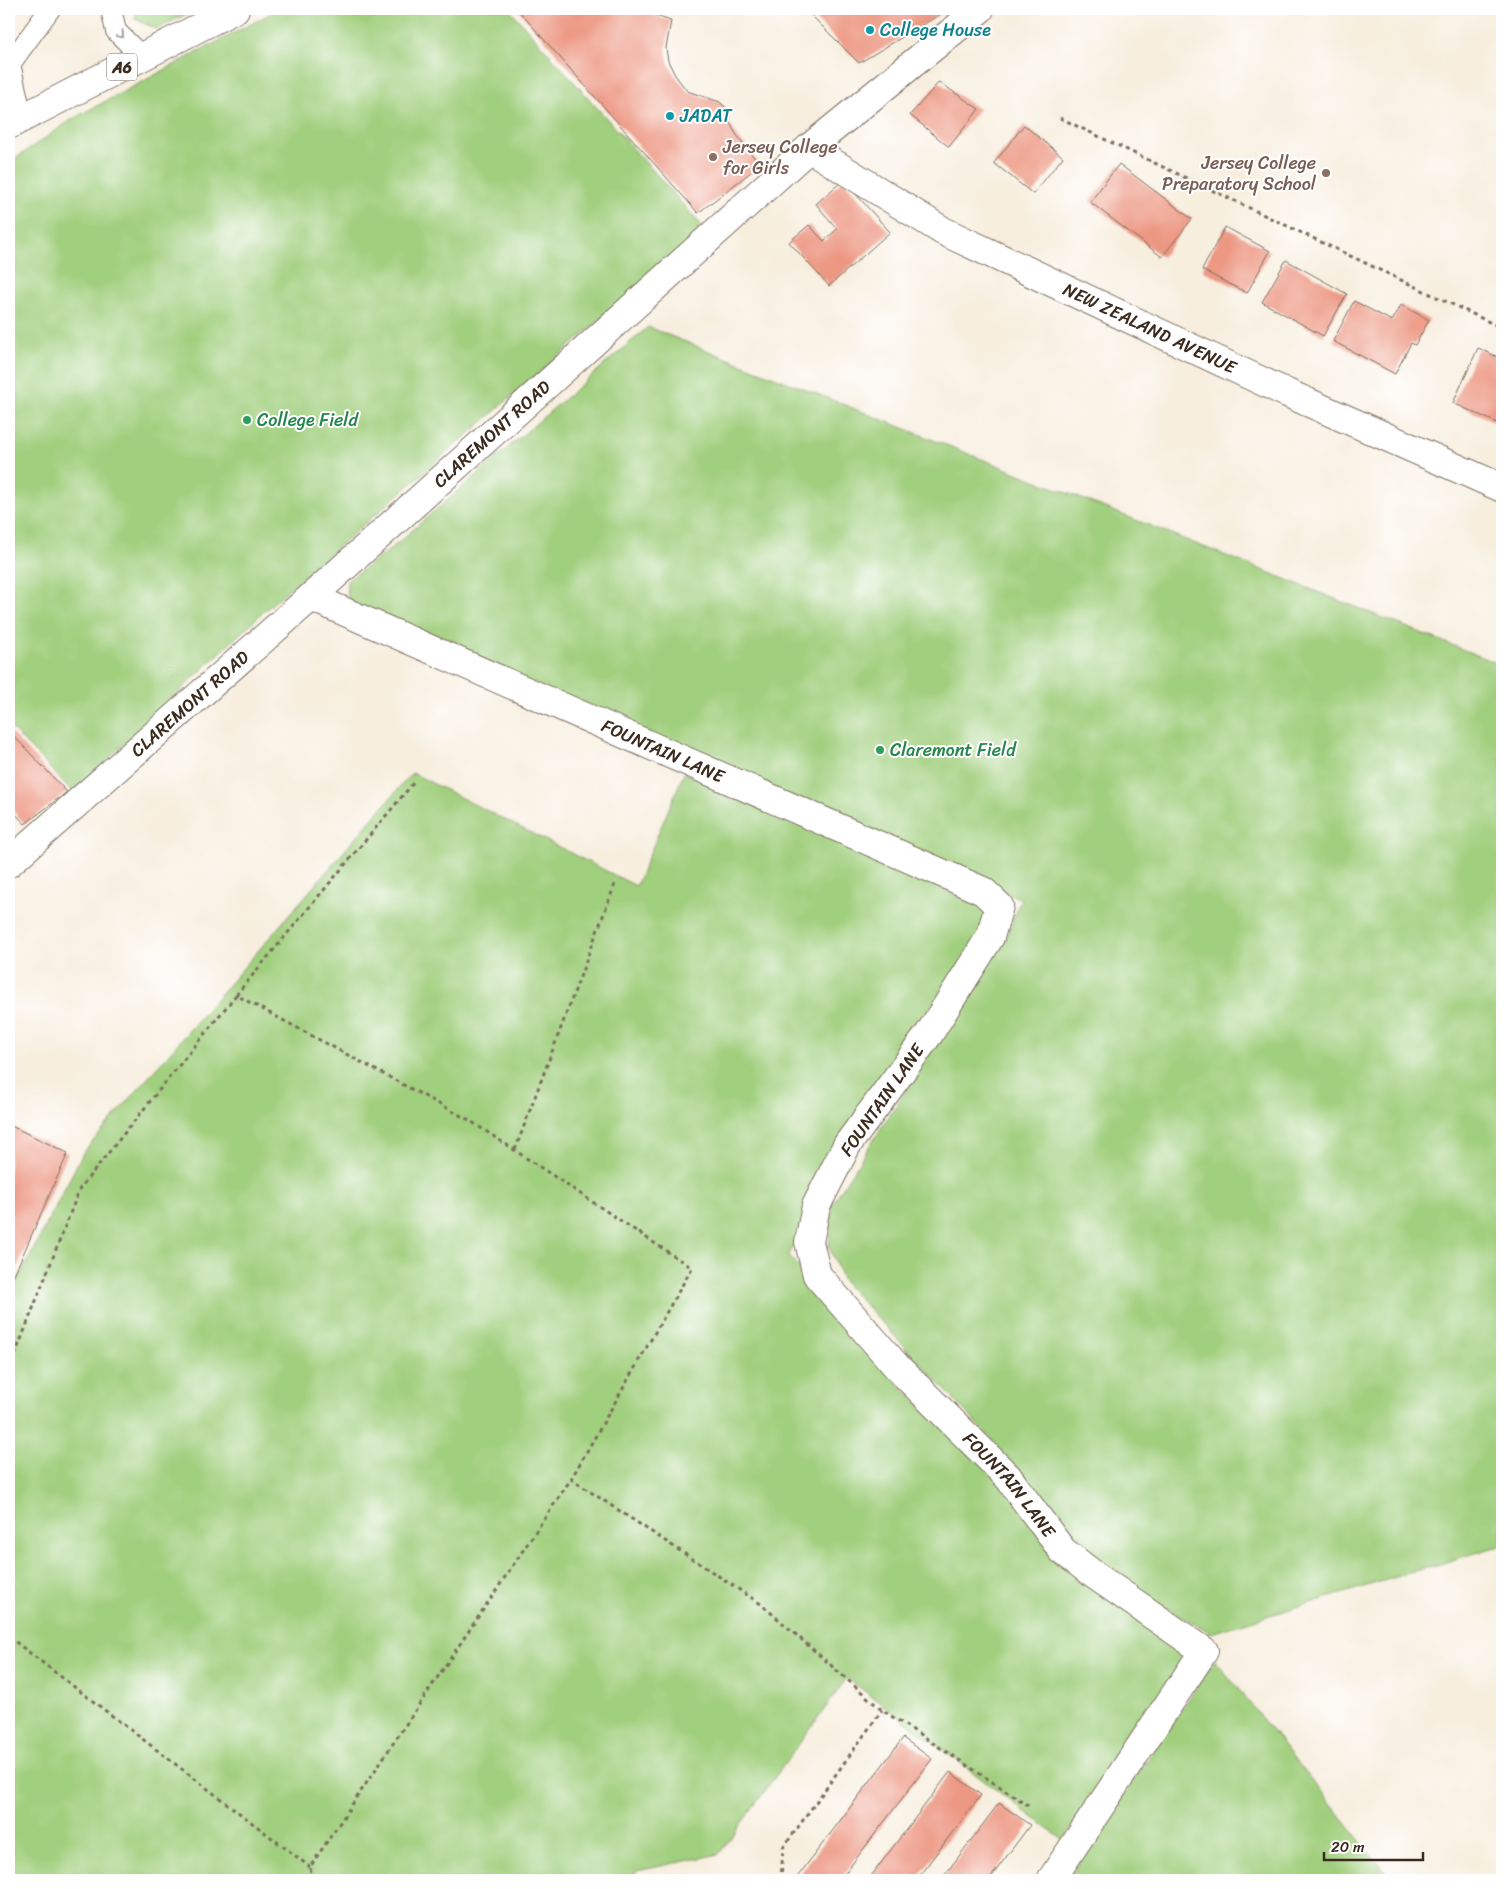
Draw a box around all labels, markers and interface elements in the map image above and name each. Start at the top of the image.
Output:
place label: College House [880,14,991,46]
marker: College House [864,24,876,36]
one-way arrow [116,30,125,39]
road number: A6 [107,54,137,80]
place label: JADAT [679,100,733,132]
marker: JADAT [664,110,676,122]
place label: Jersey College for Girls [722,131,838,184]
place label: Jersey College Preparatory School [1162,147,1317,200]
marker: Jersey College for Girls [707,151,719,163]
marker: Jersey College Preparatory School [1320,167,1332,179]
street label: NEW ZEALAND AVENUE [1057,274,1243,383]
street label: CLAREMONT ROAD [426,372,558,496]
place label: College Field [257,404,359,436]
marker: College Field [241,414,253,426]
street label: CLAREMONT ROAD [123,642,257,765]
street label: FOUNTAIN LANE [596,710,730,792]
place label: Claremont Field [890,734,1017,766]
marker: Claremont Field [874,744,886,756]
street label: FOUNTAIN LANE [831,1036,933,1163]
street label: FOUNTAIN LANE [955,1424,1064,1545]
scale bar [1324,1829,1422,1861]
text: 20 m [1331,1834,1365,1860]

